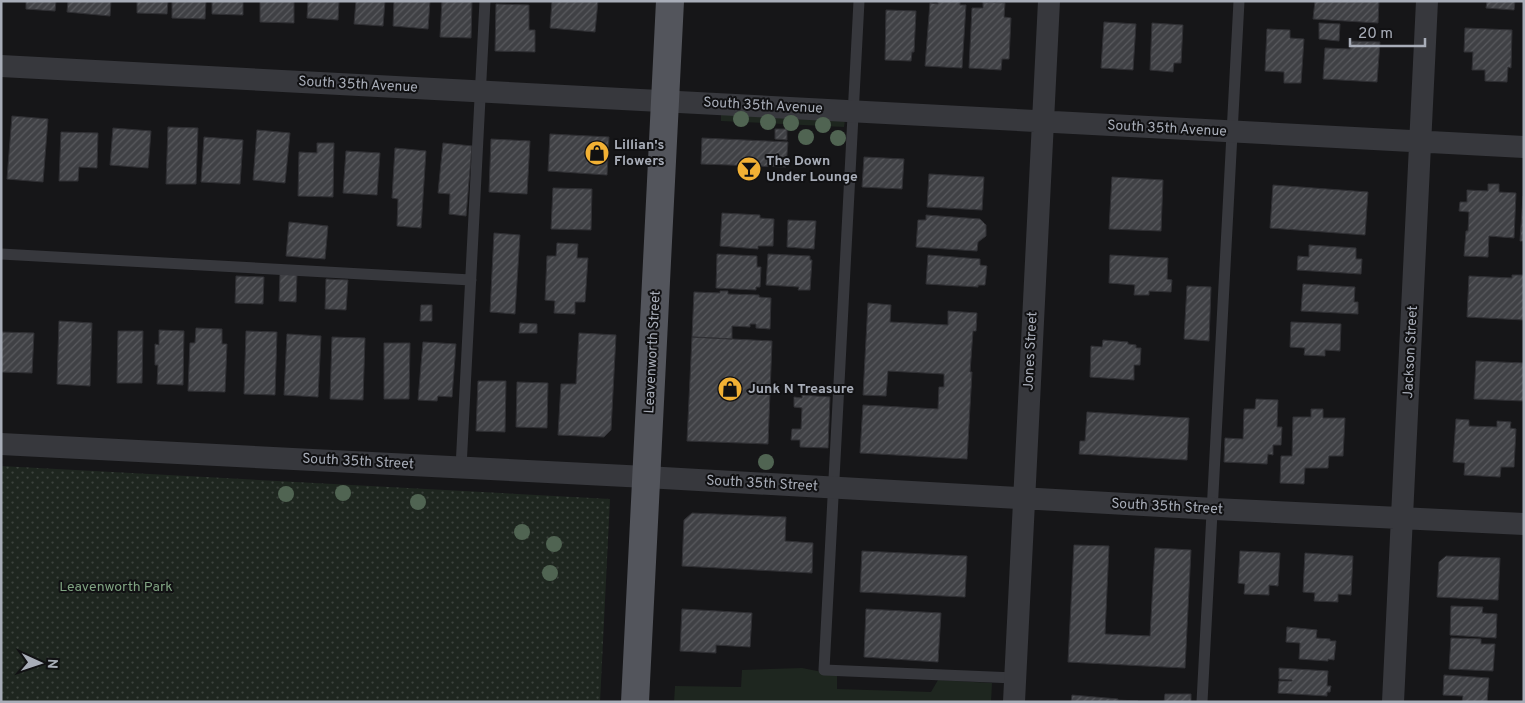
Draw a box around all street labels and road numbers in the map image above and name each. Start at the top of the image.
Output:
street label: South 35th Avenue [298,73,418,97]
street label: South 35th Avenue [703,94,823,118]
street label: South 35th Avenue [1107,117,1227,141]
street label: Leavenworth Street [641,290,665,414]
street label: Jackson Street [1400,305,1422,399]
street label: Jones Street [1020,311,1042,391]
street label: South 35th Street [302,451,414,473]
street label: South 35th Street [706,473,818,495]
street label: South 35th Street [1111,496,1223,518]

